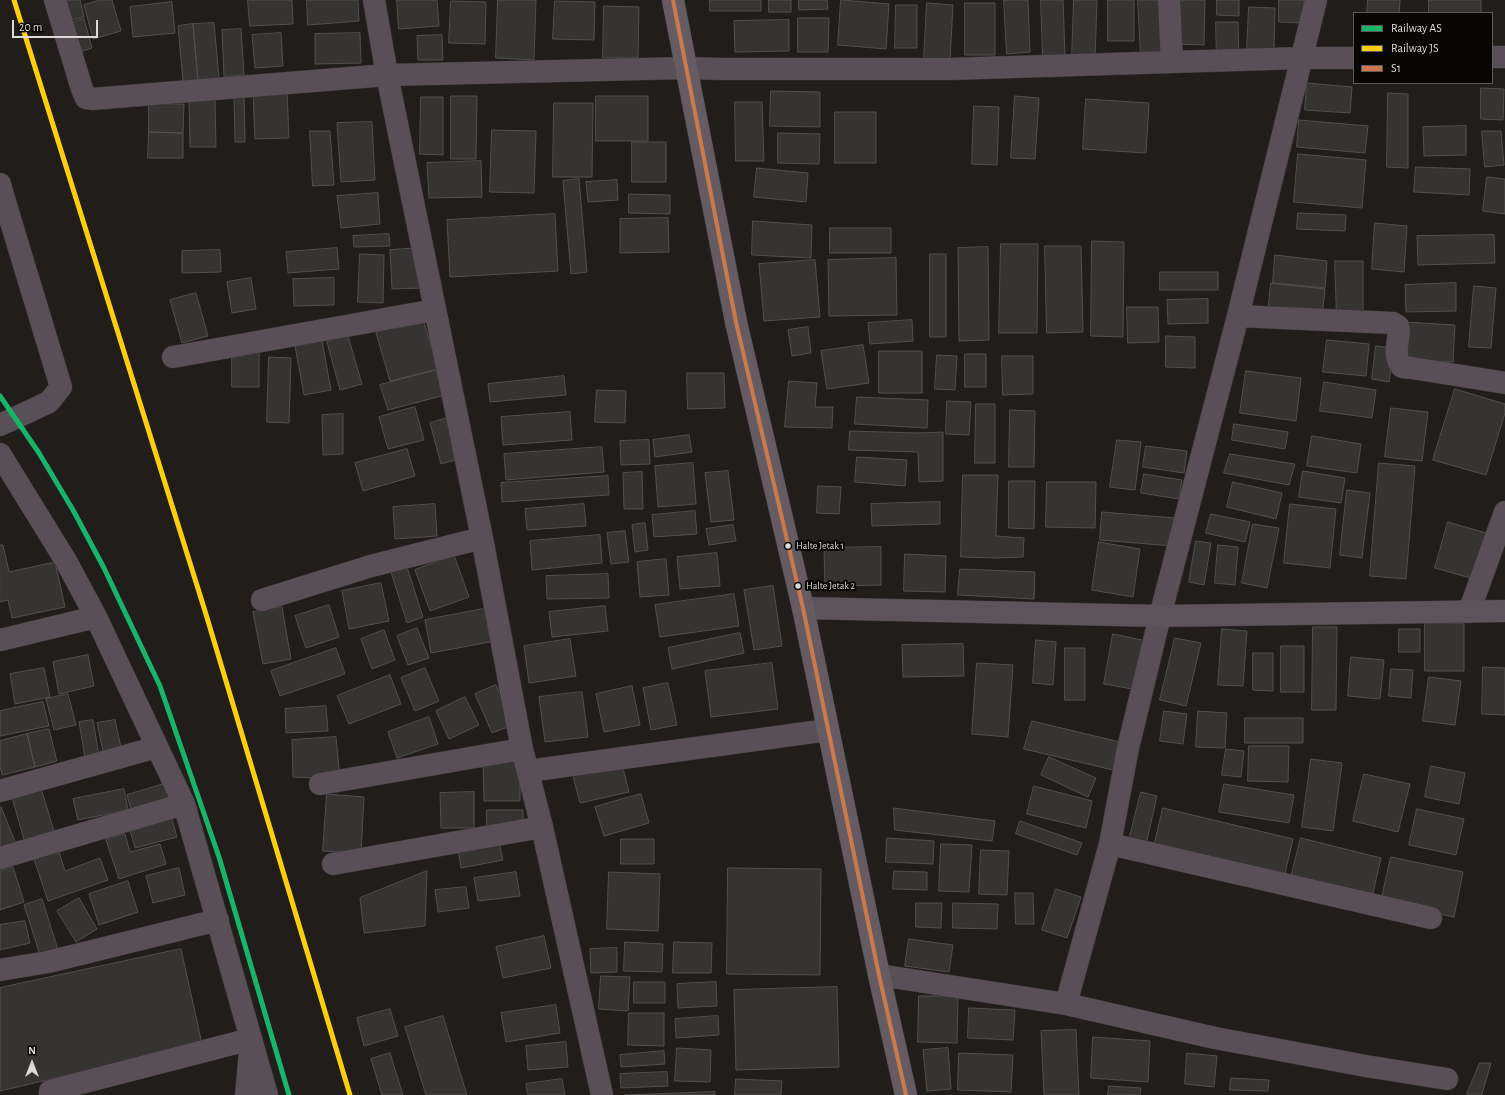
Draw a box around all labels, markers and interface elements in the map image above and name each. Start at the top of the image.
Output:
scale bar [14,12,100,38]
legend [1353,12,1493,84]
text: 20 m [19,21,42,33]
text: Railway AS [1391,22,1442,34]
text: Railway JS [1391,42,1439,54]
text: S1 [1391,62,1401,74]
place label: Halte Jetak 1 [796,540,844,552]
marker: Halte Jetak 1 [783,541,793,551]
place label: Halte Jetak 2 [806,580,855,592]
marker: Halte Jetak 2 [793,581,803,591]
north arrow [12,1043,52,1083]
text: N [28,1045,36,1056]

